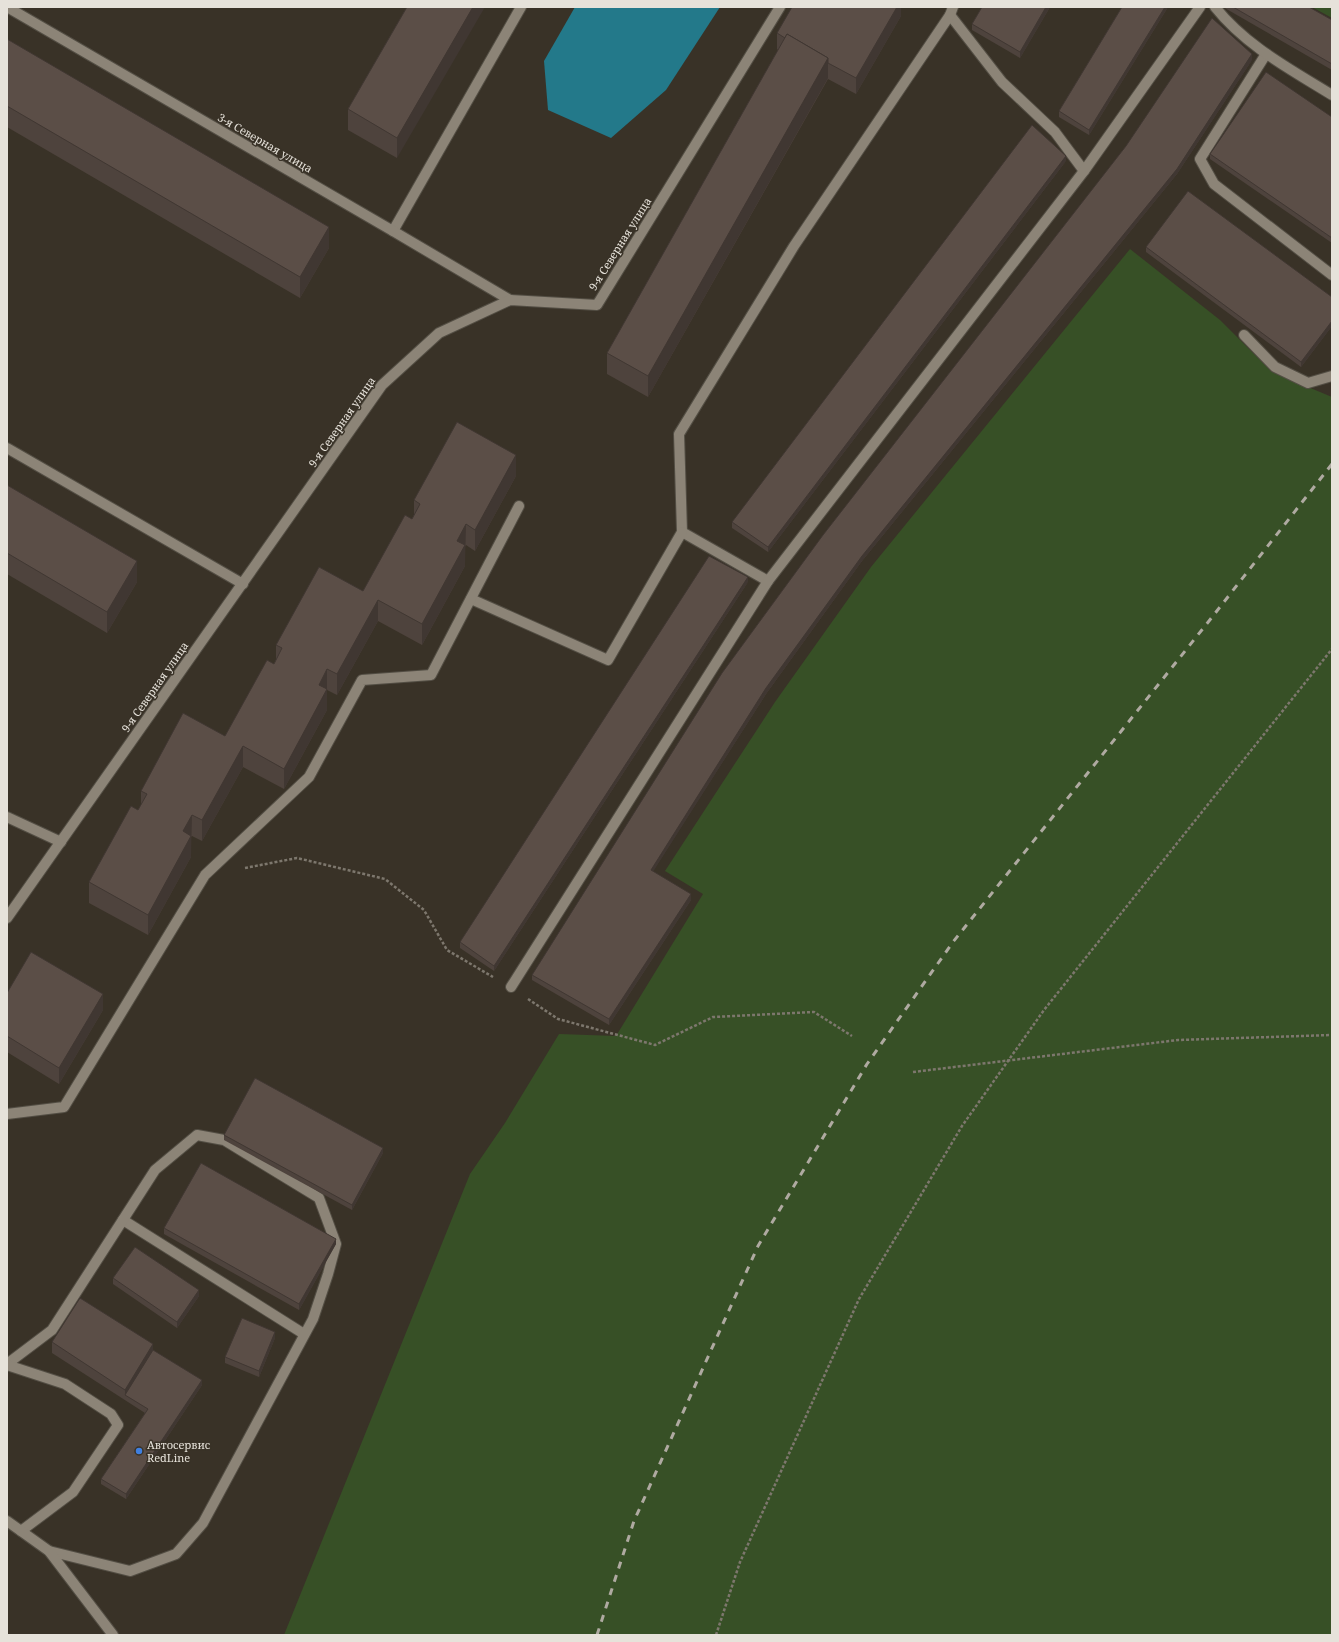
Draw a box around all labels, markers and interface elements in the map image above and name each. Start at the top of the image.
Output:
street label: 3-я Северная улица [215,109,315,176]
street label: 9-я Северная улица [585,194,654,293]
street label: 9-я Северная улица [305,374,378,470]
street label: 9-я Северная улица [118,639,191,735]
place label: Автосервис RedLine [147,1437,211,1465]
marker: Автосервис RedLine [134,1446,144,1456]

